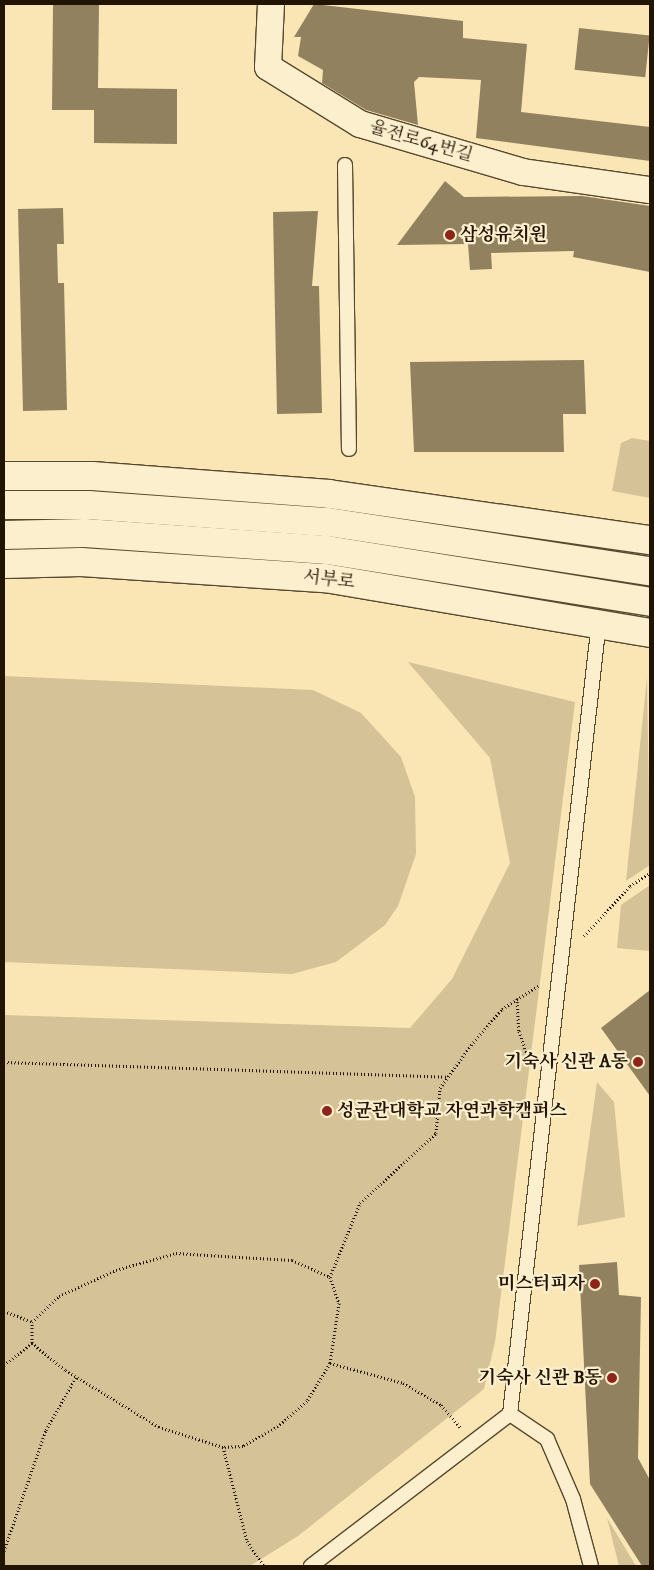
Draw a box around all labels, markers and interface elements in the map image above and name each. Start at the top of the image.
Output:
street label: 율전로64번길 [367,117,475,167]
place label: 삼성유치원 [460,224,547,246]
marker: 삼성유치원 [444,229,456,241]
street label: 서부로 [302,566,356,594]
place label: 기숙사 신관 A동 [504,1051,628,1073]
marker: 기숙사 신관 A동 [632,1056,644,1068]
place label: 성균관대학교 자연과학캠퍼스 [337,1100,567,1122]
marker: 성균관대학교 자연과학캠퍼스 [321,1105,333,1117]
place label: 미스터피자 [498,1273,585,1295]
marker: 미스터피자 [589,1278,601,1290]
place label: 기숙사 신관 B동 [479,1367,602,1389]
marker: 기숙사 신관 B동 [606,1372,618,1384]

